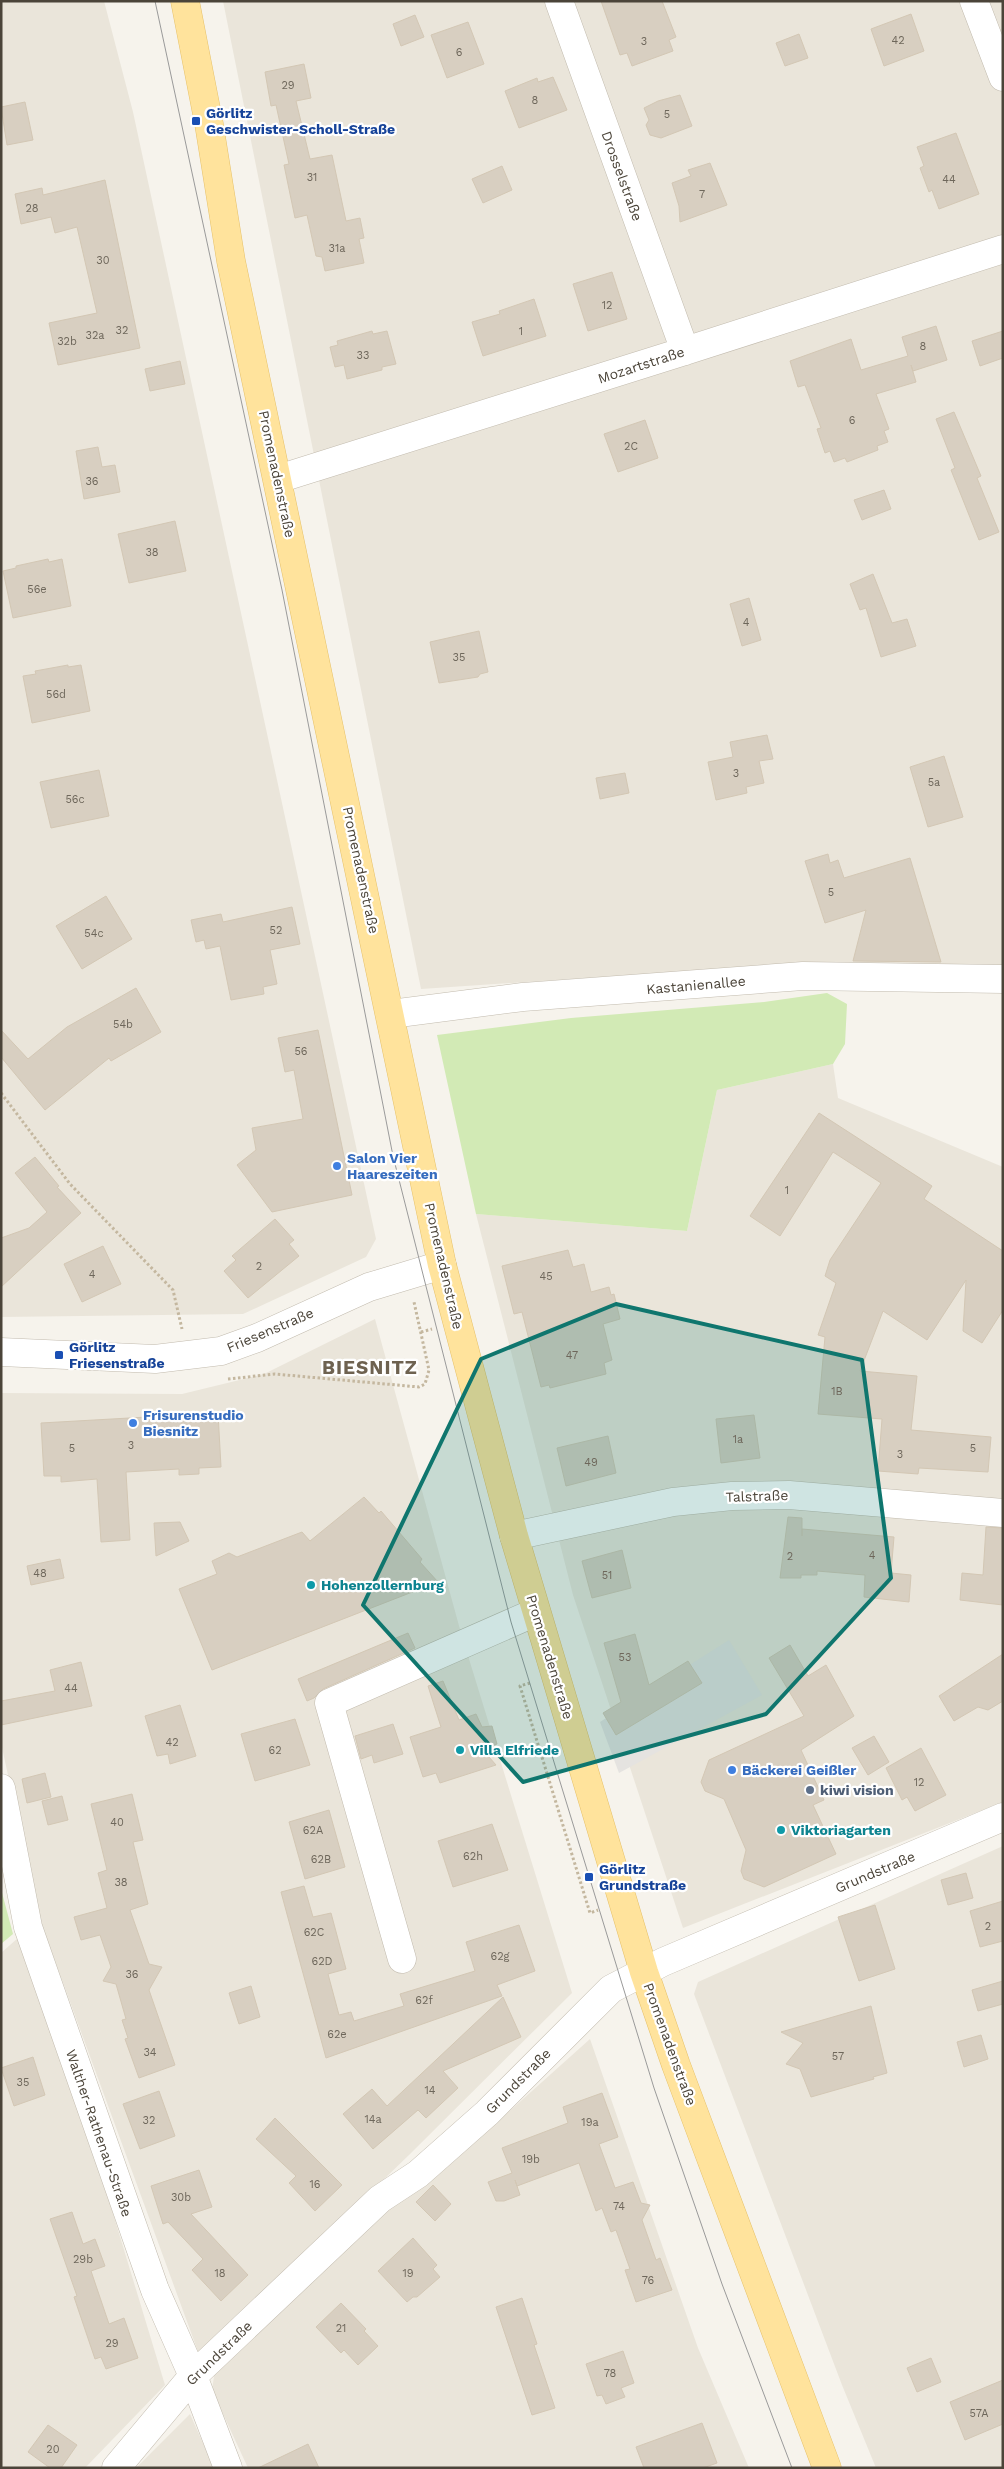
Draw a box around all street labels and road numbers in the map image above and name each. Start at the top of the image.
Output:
street label: Drosselstraße [598,129,646,223]
street label: Mozartstraße [596,343,686,387]
street label: Promenadenstraße [256,409,298,539]
street label: Promenadenstraße [340,805,382,935]
street label: Kastanienallee [646,973,746,997]
street label: Promenadenstraße [422,1201,466,1331]
street label: Friesenstraße [224,1304,316,1356]
street label: Talstraße [725,1487,789,1505]
street label: Promenadenstraße [523,1593,577,1721]
street label: Grundstraße [833,1848,917,1896]
street label: Promenadenstraße [640,1980,700,2108]
street label: Grundstraße [482,2045,554,2117]
street label: Walther-Rathenau-Straße [63,2047,135,2219]
street label: Grundstraße [183,2318,255,2388]

